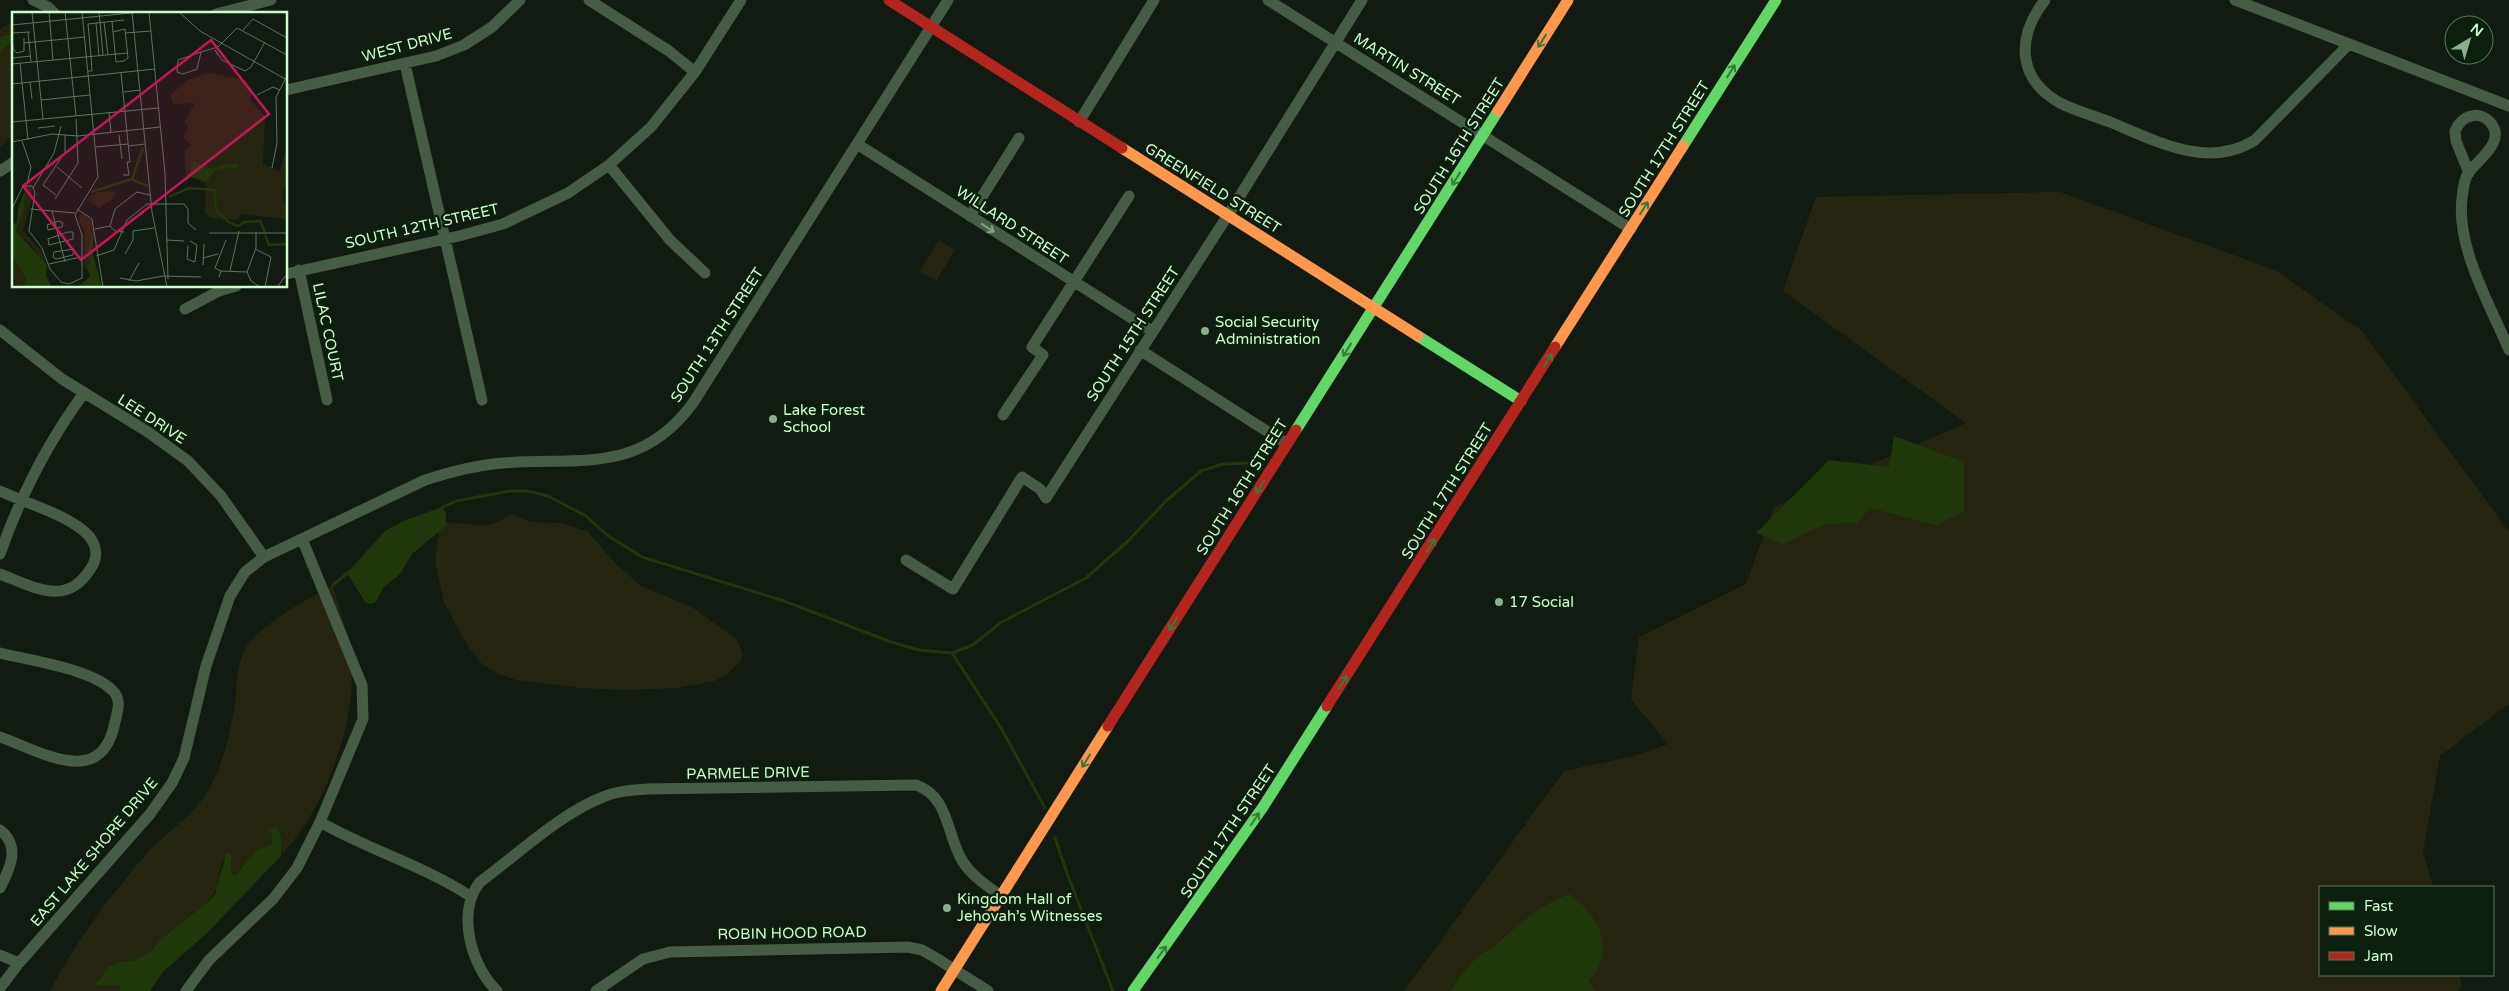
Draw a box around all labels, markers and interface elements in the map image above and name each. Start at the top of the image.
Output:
inset map [12,12,288,288]
north arrow [2444,15,2494,65]
text: N [2467,20,2486,40]
street label: WEST DRIVE [360,24,454,66]
street label: MARTIN STREET [1350,29,1464,109]
one-way arrow [1537,34,1547,48]
one-way arrow [1726,64,1737,78]
street label: SOUTH 16TH STREET [1410,75,1508,217]
street label: SOUTH 17TH STREET [1615,78,1713,220]
street label: GREENFIELD STREET [1142,139,1284,237]
one-way arrow [1450,171,1460,185]
street label: WILLARD STREET [952,182,1072,268]
street label: SOUTH 12TH STREET [343,200,501,252]
one-way arrow [1639,202,1649,216]
one-way arrow [981,223,995,233]
street label: SOUTH 15TH STREET [1083,263,1183,405]
street label: SOUTH 13TH STREET [667,264,767,406]
street label: LILAC COURT [309,281,347,383]
place label: Social Security Administration [1215,313,1320,348]
marker: Social Security Administration [1199,325,1211,337]
one-way arrow [1342,342,1352,356]
one-way arrow [1543,354,1553,368]
street label: LEE DRIVE [114,390,190,448]
place label: Lake Forest School [783,401,865,436]
marker: Lake Forest School [767,413,779,425]
street label: SOUTH 16TH STREET [1193,416,1291,558]
street label: SOUTH 17TH STREET [1398,420,1496,562]
one-way arrow [1255,479,1265,493]
one-way arrow [1426,539,1436,553]
place label: 17 Social [1509,593,1574,611]
marker: 17 Social [1493,596,1505,608]
one-way arrow [1168,617,1178,631]
one-way arrow [1339,676,1349,690]
one-way arrow [1081,754,1091,768]
street label: SOUTH 17TH STREET [1177,761,1279,901]
street label: PARMELE DRIVE [686,763,810,783]
street label: EAST LAKE SHORE DRIVE [26,774,162,930]
one-way arrow [1250,812,1260,826]
legend [2319,886,2494,976]
place label: Kingdom Hall of Jehovah’s Witnesses [957,890,1102,925]
text: Fast [2364,897,2394,915]
marker: Kingdom Hall of Jehovah’s Witnesses [941,902,953,914]
text: Slow [2364,922,2398,940]
street label: ROBIN HOOD ROAD [717,923,867,943]
one-way arrow [1157,945,1167,959]
text: Jam [2364,947,2393,965]

